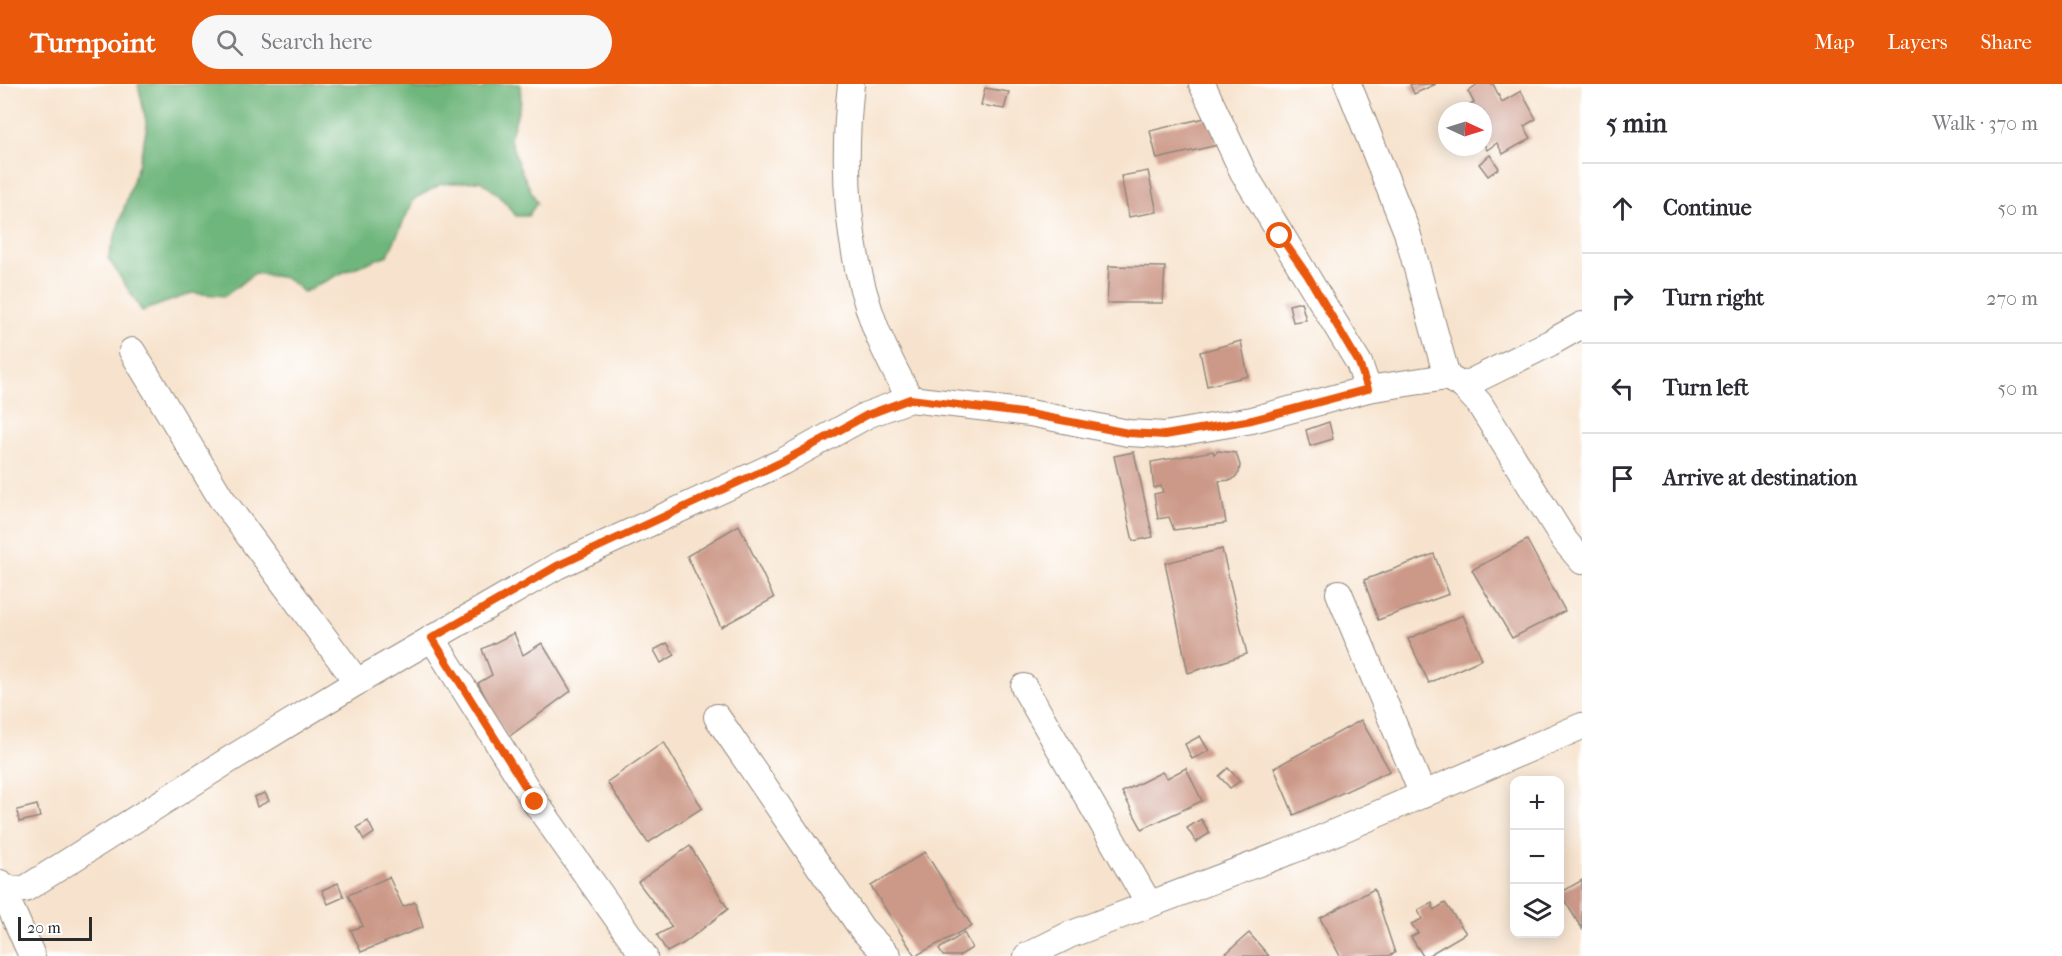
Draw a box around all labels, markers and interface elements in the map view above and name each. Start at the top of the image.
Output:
search box [192,15,612,69]
text: Turnpoint [30,26,156,59]
icon: search [213,26,246,59]
text: Search here [261,29,372,55]
text: Map [1814,30,1855,54]
text: Layers [1888,30,1947,54]
text: Share [1980,30,2032,54]
north arrow [1438,102,1492,156]
text: 5 min [1606,108,1667,139]
text: Walk · 370 m [1932,112,2038,135]
icon: ahead [1606,192,1639,225]
text: Continue [1663,195,1752,221]
text: 50 m [1997,197,2038,220]
route start [1266,222,1292,248]
icon: right [1606,282,1639,315]
text: Turn right [1663,285,1764,311]
text: 270 m [1986,287,2038,310]
icon: left [1606,372,1639,405]
text: Turn left [1663,375,1749,401]
text: 50 m [1997,377,2038,400]
icon: arrive [1606,462,1639,495]
text: Arrive at destination [1663,465,1857,491]
map controls [1510,776,1564,938]
button: + [1510,776,1564,830]
route end [521,788,547,814]
button: − [1510,830,1564,884]
button: layers [1510,884,1564,938]
scale bar [18,914,92,942]
text: 20 m [27,918,61,937]

